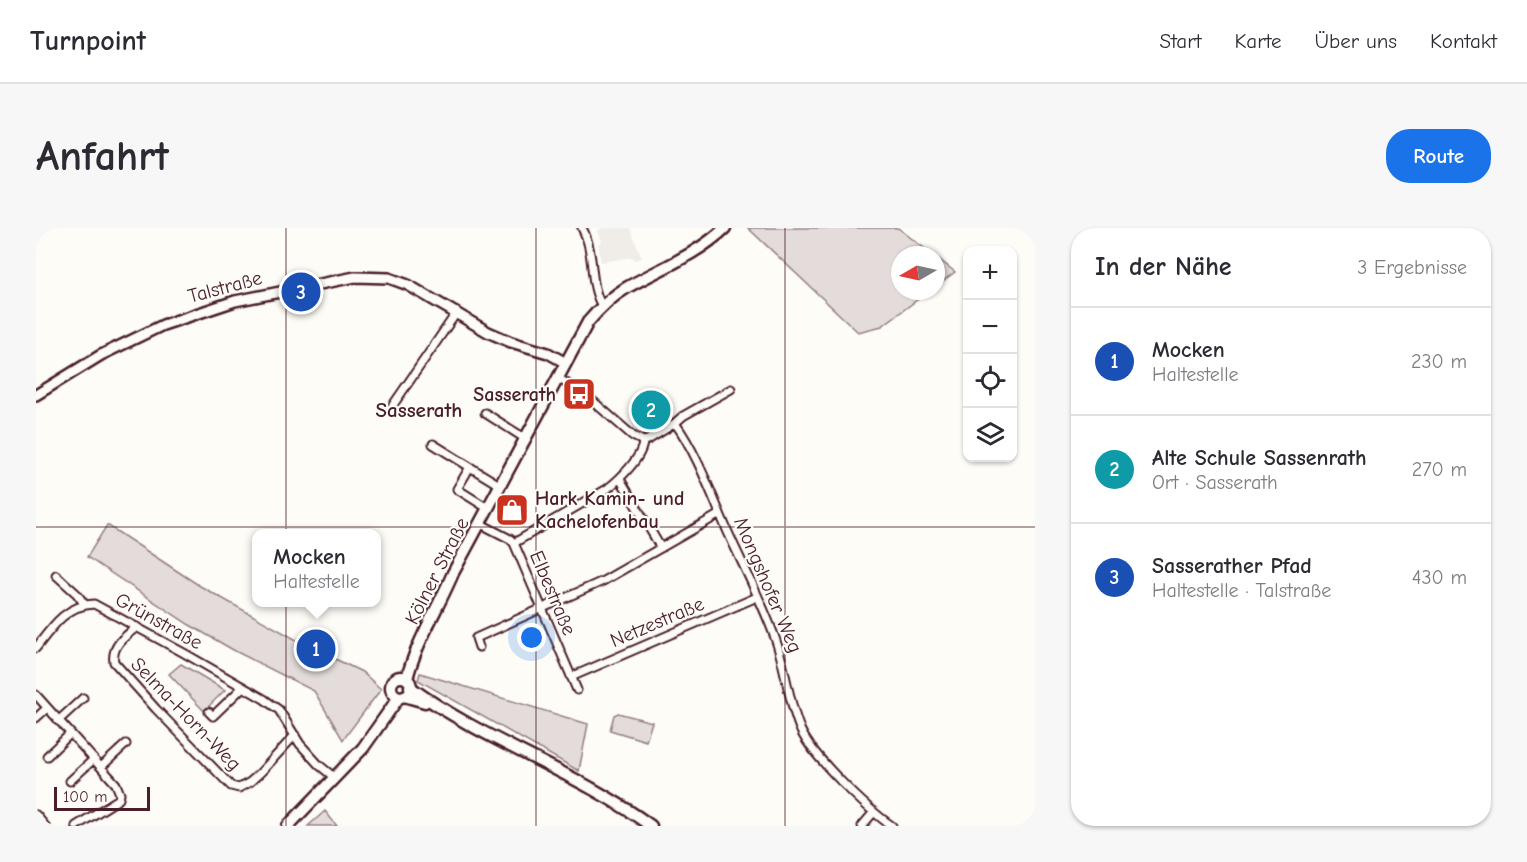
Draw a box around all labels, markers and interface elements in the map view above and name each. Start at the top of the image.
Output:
text: Turnpoint [30,25,146,57]
text: Start [1159,29,1202,53]
text: Karte [1235,29,1281,53]
text: Über uns [1314,29,1397,53]
text: Kontakt [1430,29,1497,53]
button: Route [1386,129,1491,183]
text: Anfahrt [36,132,169,181]
north arrow [891,246,945,300]
map controls [963,246,1017,462]
button: + [963,246,1017,300]
text: In der Nähe [1095,252,1232,282]
text: 3 Ergebnisse [1357,256,1467,279]
street label: Talstraße [185,266,265,308]
pin: 3 [282,270,320,314]
button: − [963,300,1017,354]
text: Mocken [1152,337,1225,363]
text: 1 [1111,350,1118,373]
text: 230 m [1411,350,1467,373]
button: locate [963,354,1017,408]
text: Haltestelle [1152,363,1239,386]
bus stop icon: Sasserath [561,376,597,412]
place label: Sasserath [473,383,556,406]
pin: 2 [632,388,670,432]
district label: Sasserath [376,398,462,422]
button: layers [963,408,1017,462]
text: Alte Schule Sassenrath [1152,445,1367,471]
text: 2 [1110,458,1119,481]
text: 270 m [1412,458,1467,481]
text: Ort · Sasserath [1152,471,1278,494]
place label: Hark Kamin- und Kachelofenbau [535,487,684,533]
shop icon: Hark Kamin- und Kachelofenbau [494,492,530,528]
street label: Kölner Straße [400,514,474,628]
street label: Mongshofer Weg [729,514,807,656]
popup [252,529,381,607]
text: Mocken [273,544,346,570]
street label: Elbestraße [525,547,581,639]
text: Sasserather Pfad [1152,553,1312,579]
text: 3 [1110,566,1119,589]
text: 430 m [1412,566,1467,589]
text: Haltestelle [273,570,360,593]
text: Haltestelle · Talstraße [1152,579,1331,602]
street label: Grünstraße [111,588,207,654]
street label: Netzestraße [607,592,707,652]
your location [517,623,546,652]
pin: 1 [296,626,336,672]
street label: Selma-Horn-Weg [126,653,246,775]
scale bar [54,784,150,812]
text: 100 m [63,788,107,806]

